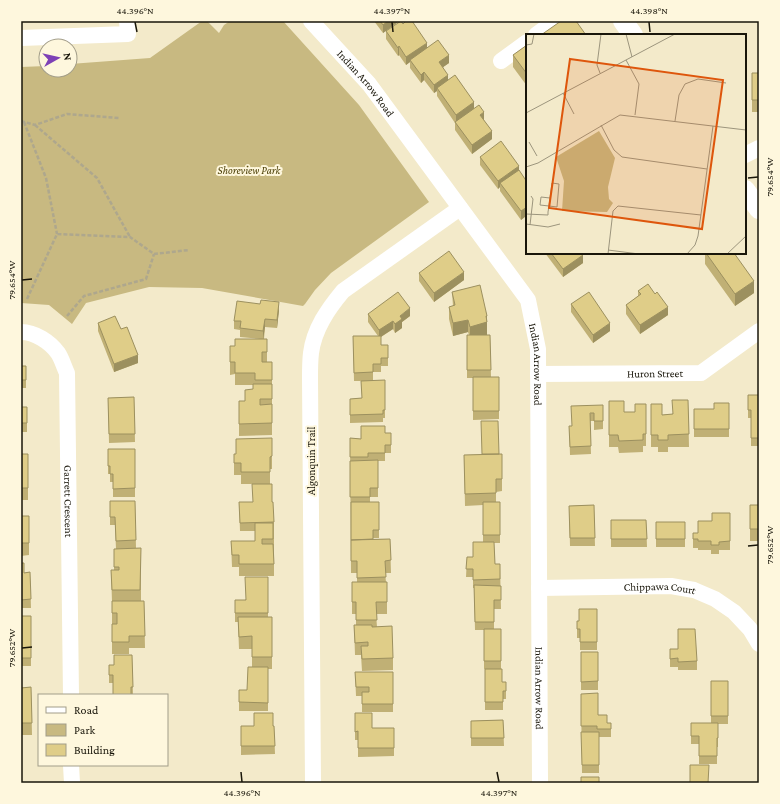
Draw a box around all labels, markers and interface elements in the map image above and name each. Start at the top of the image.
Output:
text: 44.396°N [116,5,154,16]
text: 44.397°N [374,5,411,16]
text: 44.398°N [630,5,668,16]
inset map [526,34,746,254]
north arrow [38,38,78,78]
street label: Indian Arrow Road [335,48,397,119]
text: N [61,52,74,62]
text: 79.654°W [764,157,775,197]
park label: Shoreview Park [218,164,282,176]
text: 79.654°W [6,260,17,300]
street label: Indian Arrow Road [527,322,544,406]
street label: Huron Street [627,367,683,379]
street label: Algonquin Trail [305,427,318,495]
street label: Garrett Crescent [62,465,75,538]
text: 79.652°W [764,525,775,564]
street label: Chippawa Court [624,580,698,596]
text: 79.652°W [6,628,17,667]
street label: Indian Arrow Road [533,647,546,730]
legend [38,694,168,766]
text: Road [74,703,99,717]
text: Park [74,723,96,737]
text: Building [74,743,115,757]
text: 44.396°N [223,787,261,798]
text: 44.397°N [481,787,518,798]

